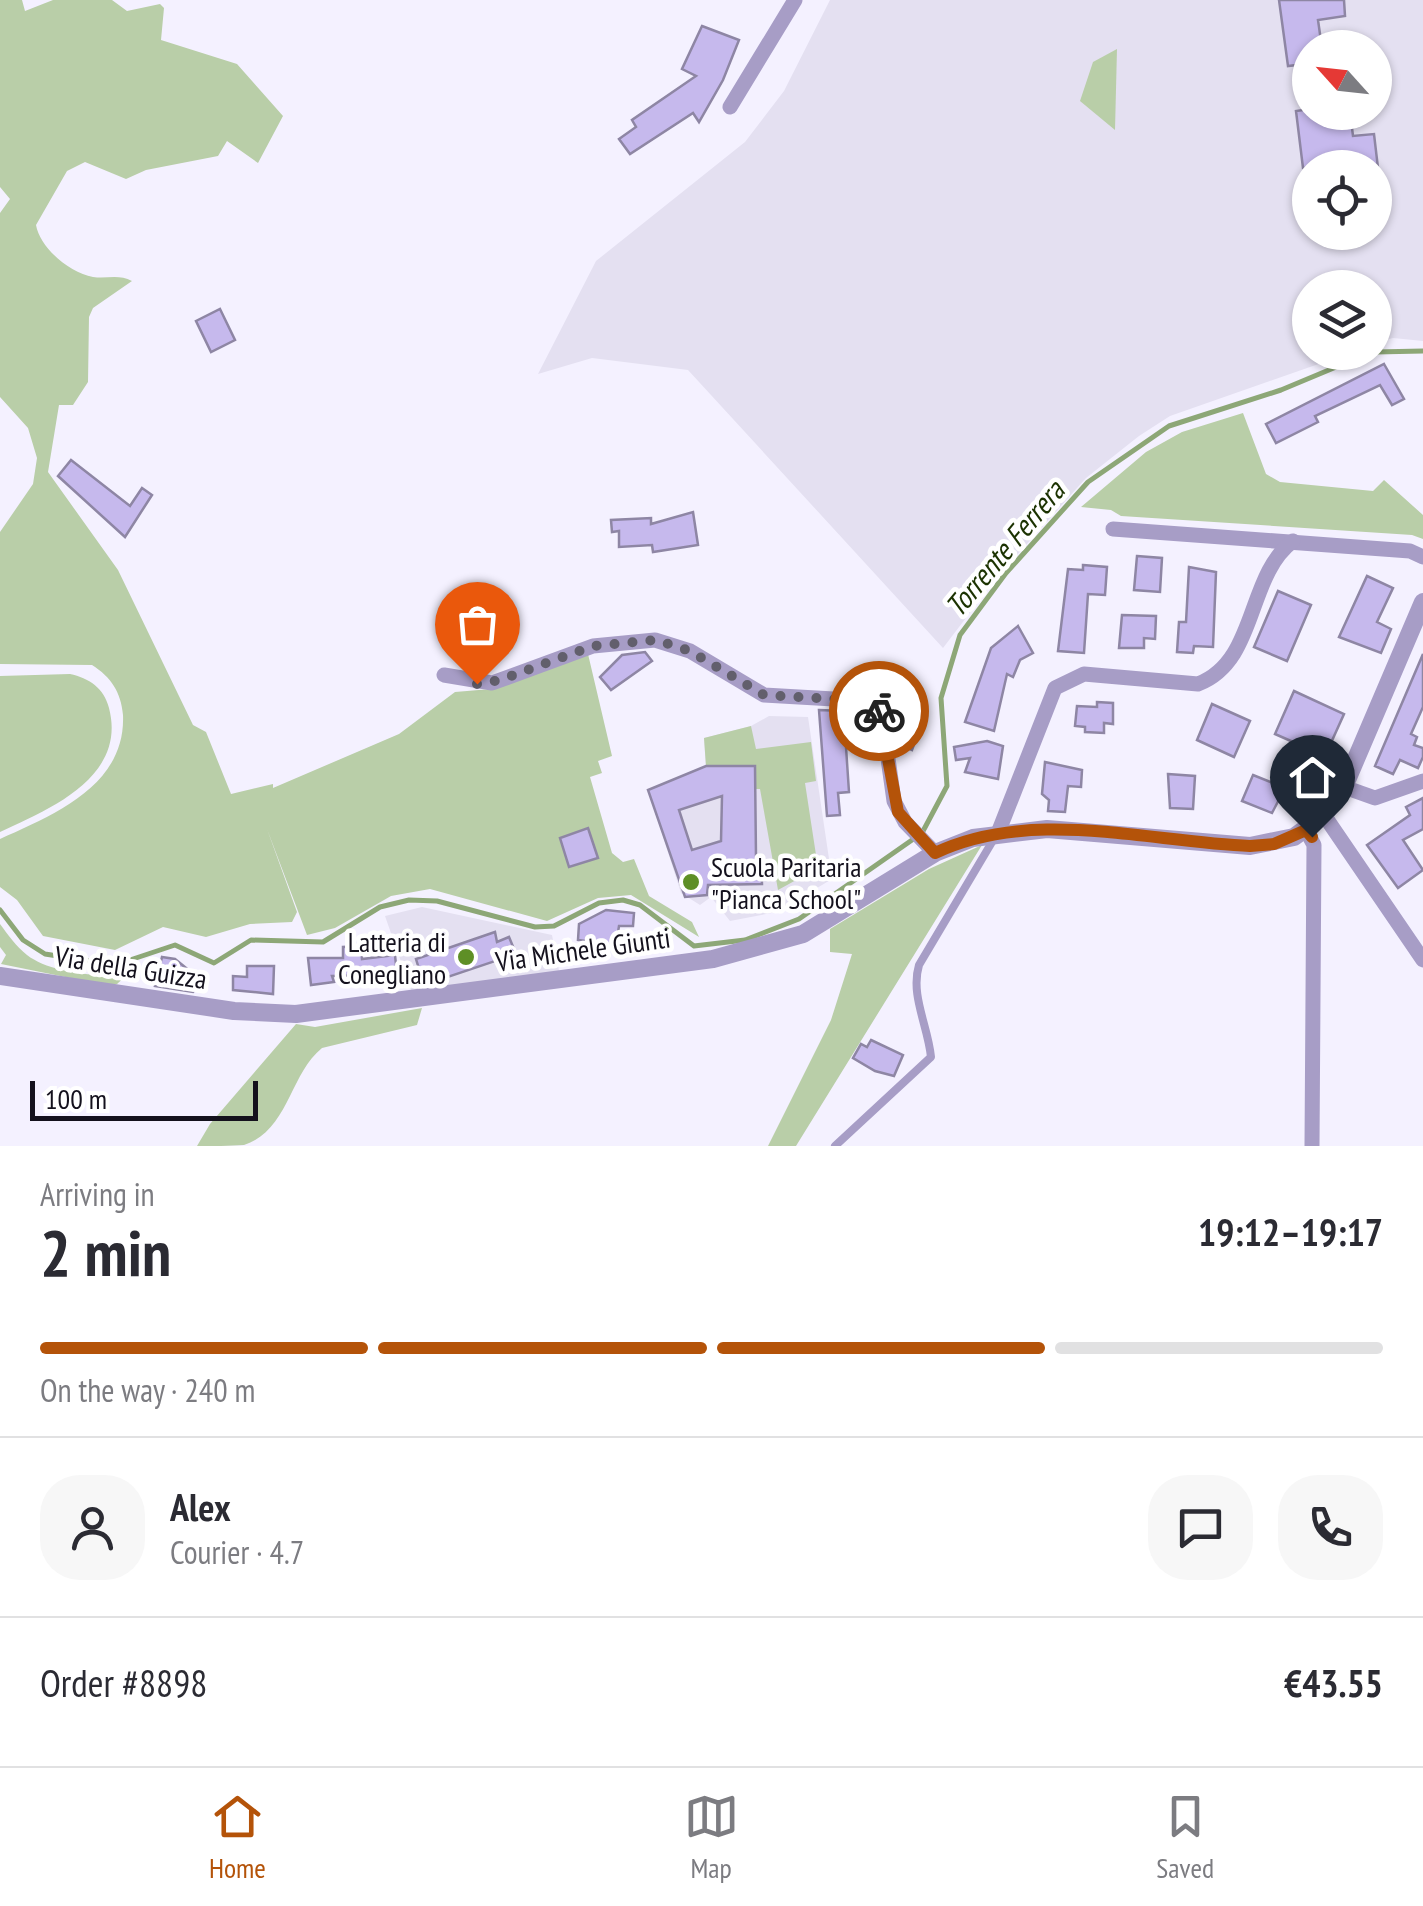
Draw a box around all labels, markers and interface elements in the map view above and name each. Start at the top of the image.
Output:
north arrow [1292,30,1392,130]
map controls [1292,30,1392,370]
button: locate [1292,150,1392,250]
button: layers [1292,270,1392,370]
water label: Torrente Ferrera [936,470,1074,624]
pin [435,582,520,685]
icon: bag [450,597,505,652]
courier [829,661,929,761]
icon: bike [852,684,907,739]
pin [1270,735,1355,838]
icon: home [1285,750,1340,805]
place label: Scuola Paritaria "Pianca School" [711,848,862,917]
marker: Scuola Paritaria "Pianca School" [680,871,702,893]
street label: Via Michele Giunti [492,918,673,980]
place label: Latteria di Conegliano [338,923,446,992]
street label: Via della Guizza [51,937,210,997]
marker: Latteria di Conegliano [455,946,477,968]
scale bar [30,1076,258,1120]
text: 100 m [45,1080,107,1117]
text: Arriving in [40,1173,155,1215]
text: 19:12–19:17 [1198,1207,1383,1256]
text: 2 min [40,1210,171,1294]
text: On the way · 240 m [40,1369,255,1411]
button: person [40,1475,145,1580]
button: chat [1148,1475,1253,1580]
button: phone [1278,1475,1383,1580]
text: Alex [170,1482,231,1531]
text: Courier · 4.7 [170,1531,304,1573]
text: Order #8898 [40,1658,207,1707]
text: €43.55 [1284,1658,1383,1707]
tab: Home [209,1789,266,1886]
tab: Map [684,1789,739,1886]
tab: Saved [1156,1789,1214,1886]

